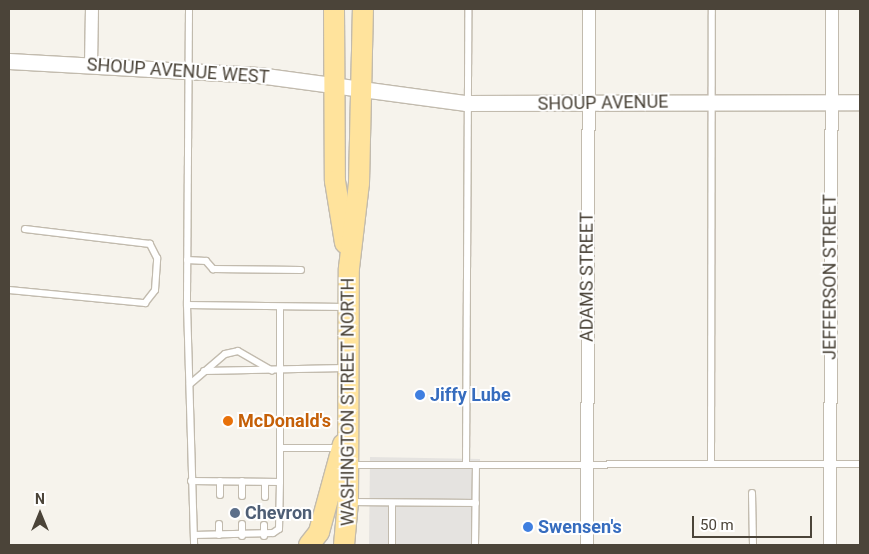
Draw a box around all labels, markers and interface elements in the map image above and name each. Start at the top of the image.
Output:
street label: SHOUP AVENUE WEST [86,54,270,88]
street label: SHOUP AVENUE [537,91,669,115]
street label: JEFFERSON STREET [819,194,841,360]
street label: ADAMS STREET [576,212,598,342]
street label: WASHINGTON STREET NORTH [337,278,359,526]
place label: Jiffy Lube [430,384,511,406]
marker: Jiffy Lube [414,389,426,401]
place label: McDonald's [238,410,331,432]
marker: McDonald's [222,415,234,427]
north arrow [15,489,65,539]
text: N [35,491,45,507]
place label: Chevron [245,502,312,524]
scale bar [694,506,814,538]
marker: Chevron [229,507,241,519]
place label: Swensen's [538,516,622,538]
text: 50 m [700,516,734,534]
marker: Swensen's [522,521,534,533]

